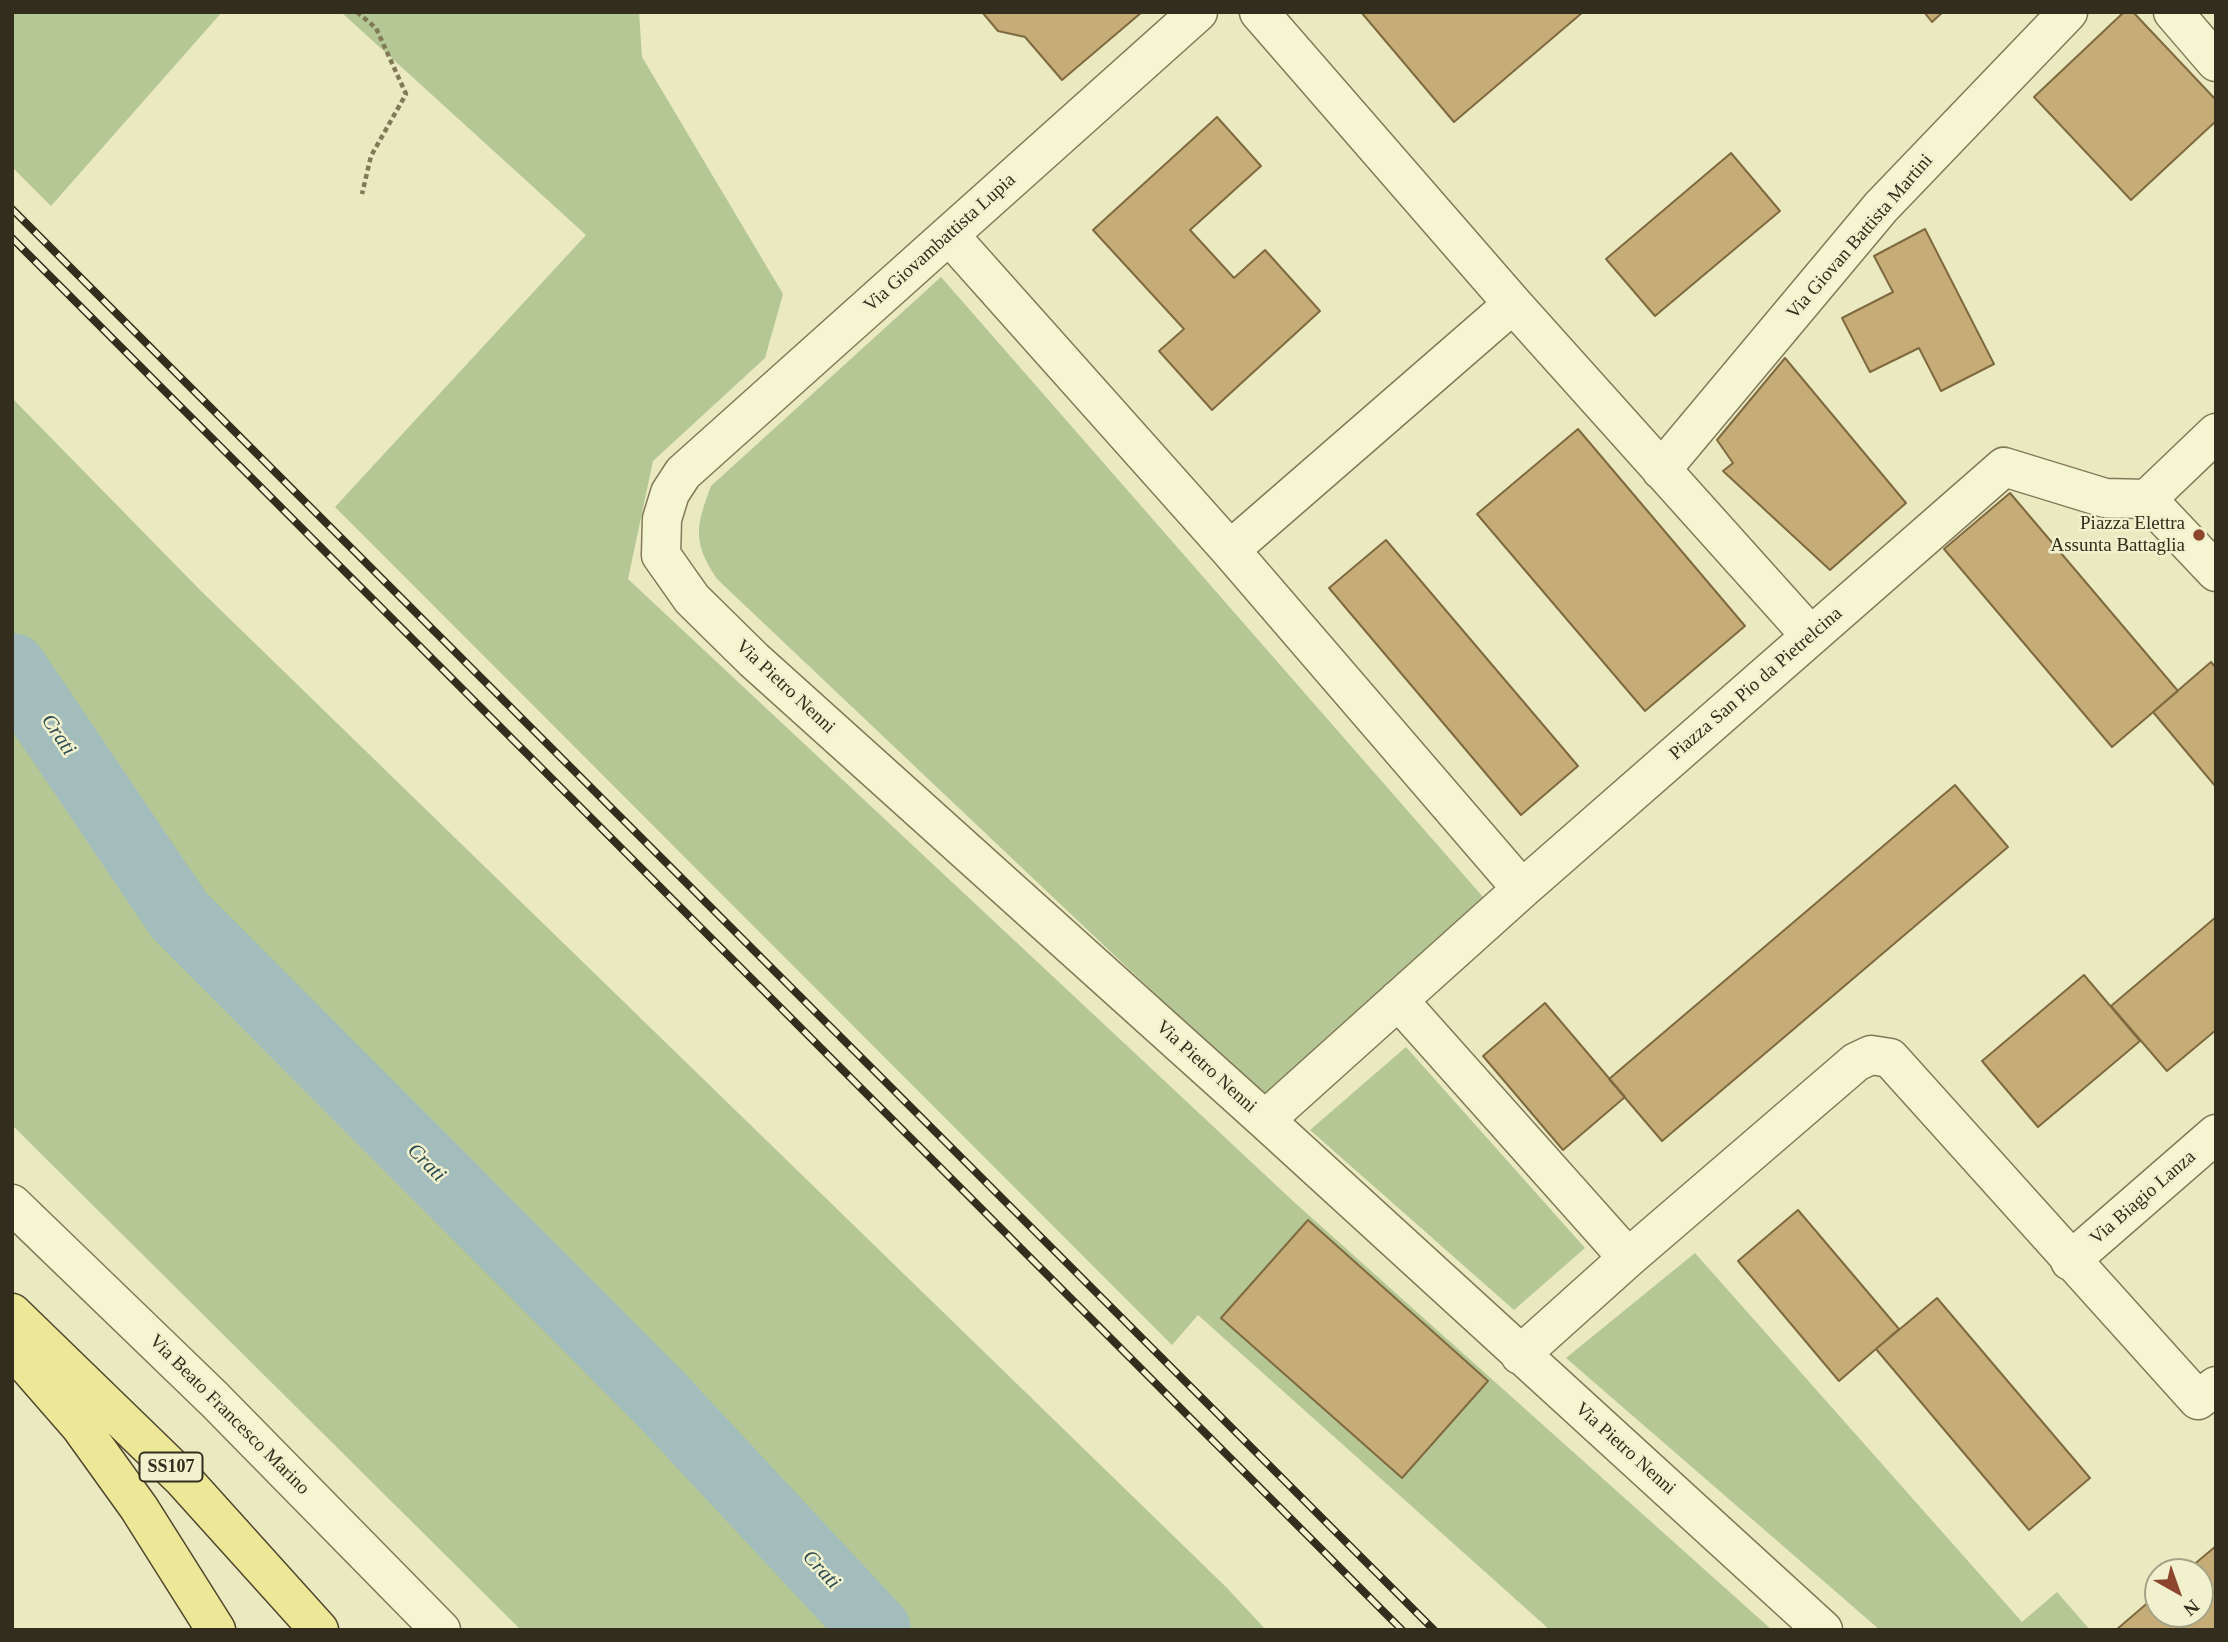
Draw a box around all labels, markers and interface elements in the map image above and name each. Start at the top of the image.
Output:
street label: Via Giovan Battista Martini [1782,150,1938,324]
street label: Via Giovambattista Lupia [859,169,1021,317]
place label: Piazza Elettra Assunta Battaglia [2050,513,2185,557]
marker: Piazza Elettra Assunta Battaglia [2191,527,2207,543]
street label: Piazza San Pio da Pietrelcina [1665,603,1847,765]
street label: Via Pietro Nenni [731,635,839,739]
water label: Crati [35,710,81,760]
street label: Via Pietro Nenni [1151,1016,1261,1118]
water label: Crati [401,1138,451,1188]
street label: Via Biagio Lanza [2085,1146,2201,1250]
street label: Via Beato Francesco Marino [144,1330,314,1500]
street label: Via Pietro Nenni [1570,1398,1680,1500]
road number: SS107 [140,1452,202,1482]
water label: Crati [797,1545,845,1595]
north arrow [2144,1558,2214,1628]
text: N [2180,1595,2204,1620]

